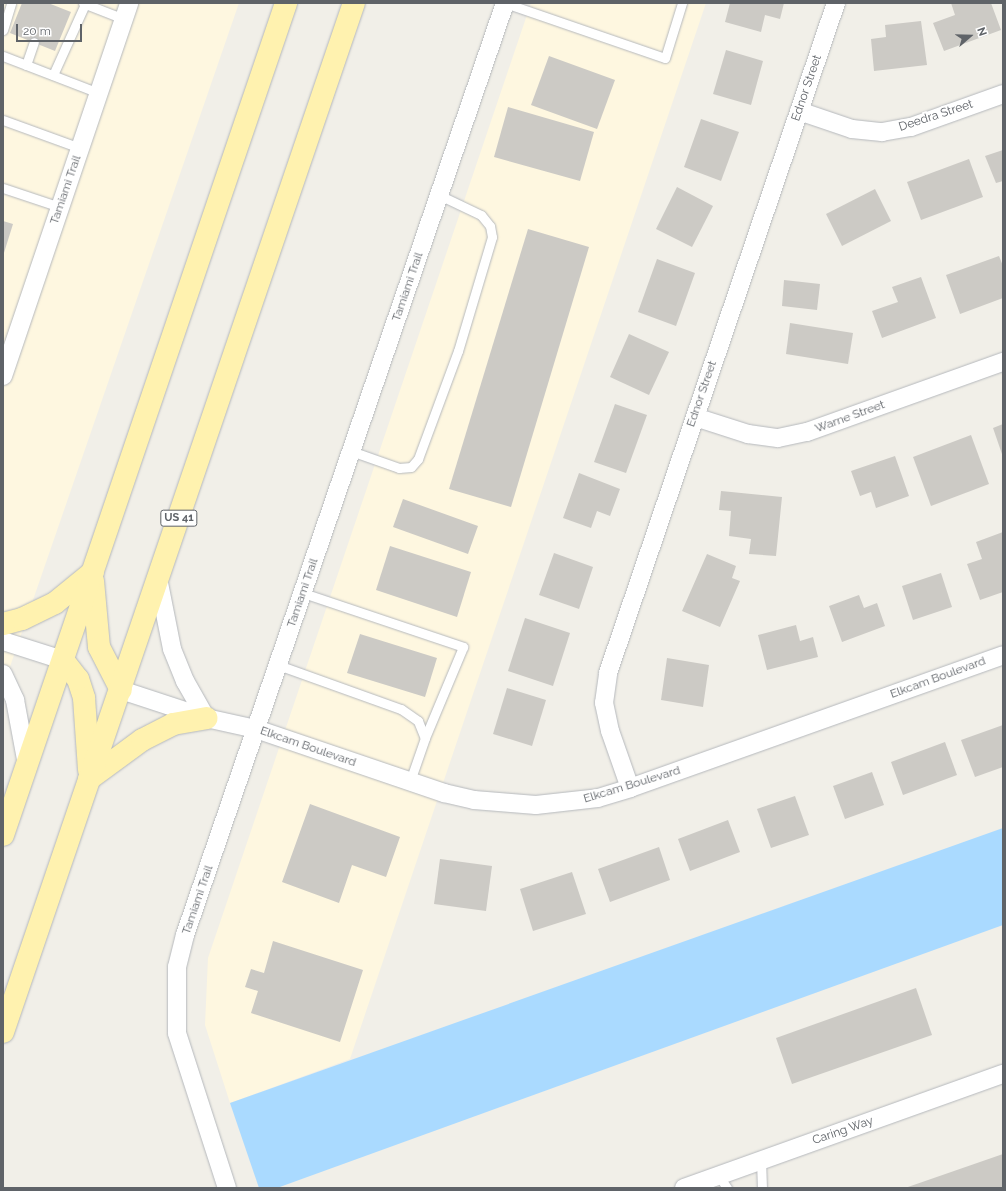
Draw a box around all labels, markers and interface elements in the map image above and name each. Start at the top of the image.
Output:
scale bar [18,16,84,42]
north arrow [950,16,990,56]
text: 20 m [23,24,51,38]
text: N [974,26,989,38]
street label: Ednor Street [789,53,825,123]
street label: Deedra Street [897,97,975,135]
street label: Tamiami Trail [47,153,85,227]
street label: Tamiami Trail [389,250,427,324]
street label: Ednor Street [684,359,720,429]
street label: Warne Street [813,398,887,436]
road number: US 41 [160,509,198,527]
street label: Tamiami Trail [284,556,322,630]
street label: Elkcam Boulevard [888,654,988,702]
street label: Elkcam Boulevard [258,724,358,770]
street label: Elkcam Boulevard [582,763,682,807]
street label: Tamiami Trail [179,863,217,937]
street label: Caring Way [810,1114,876,1148]

